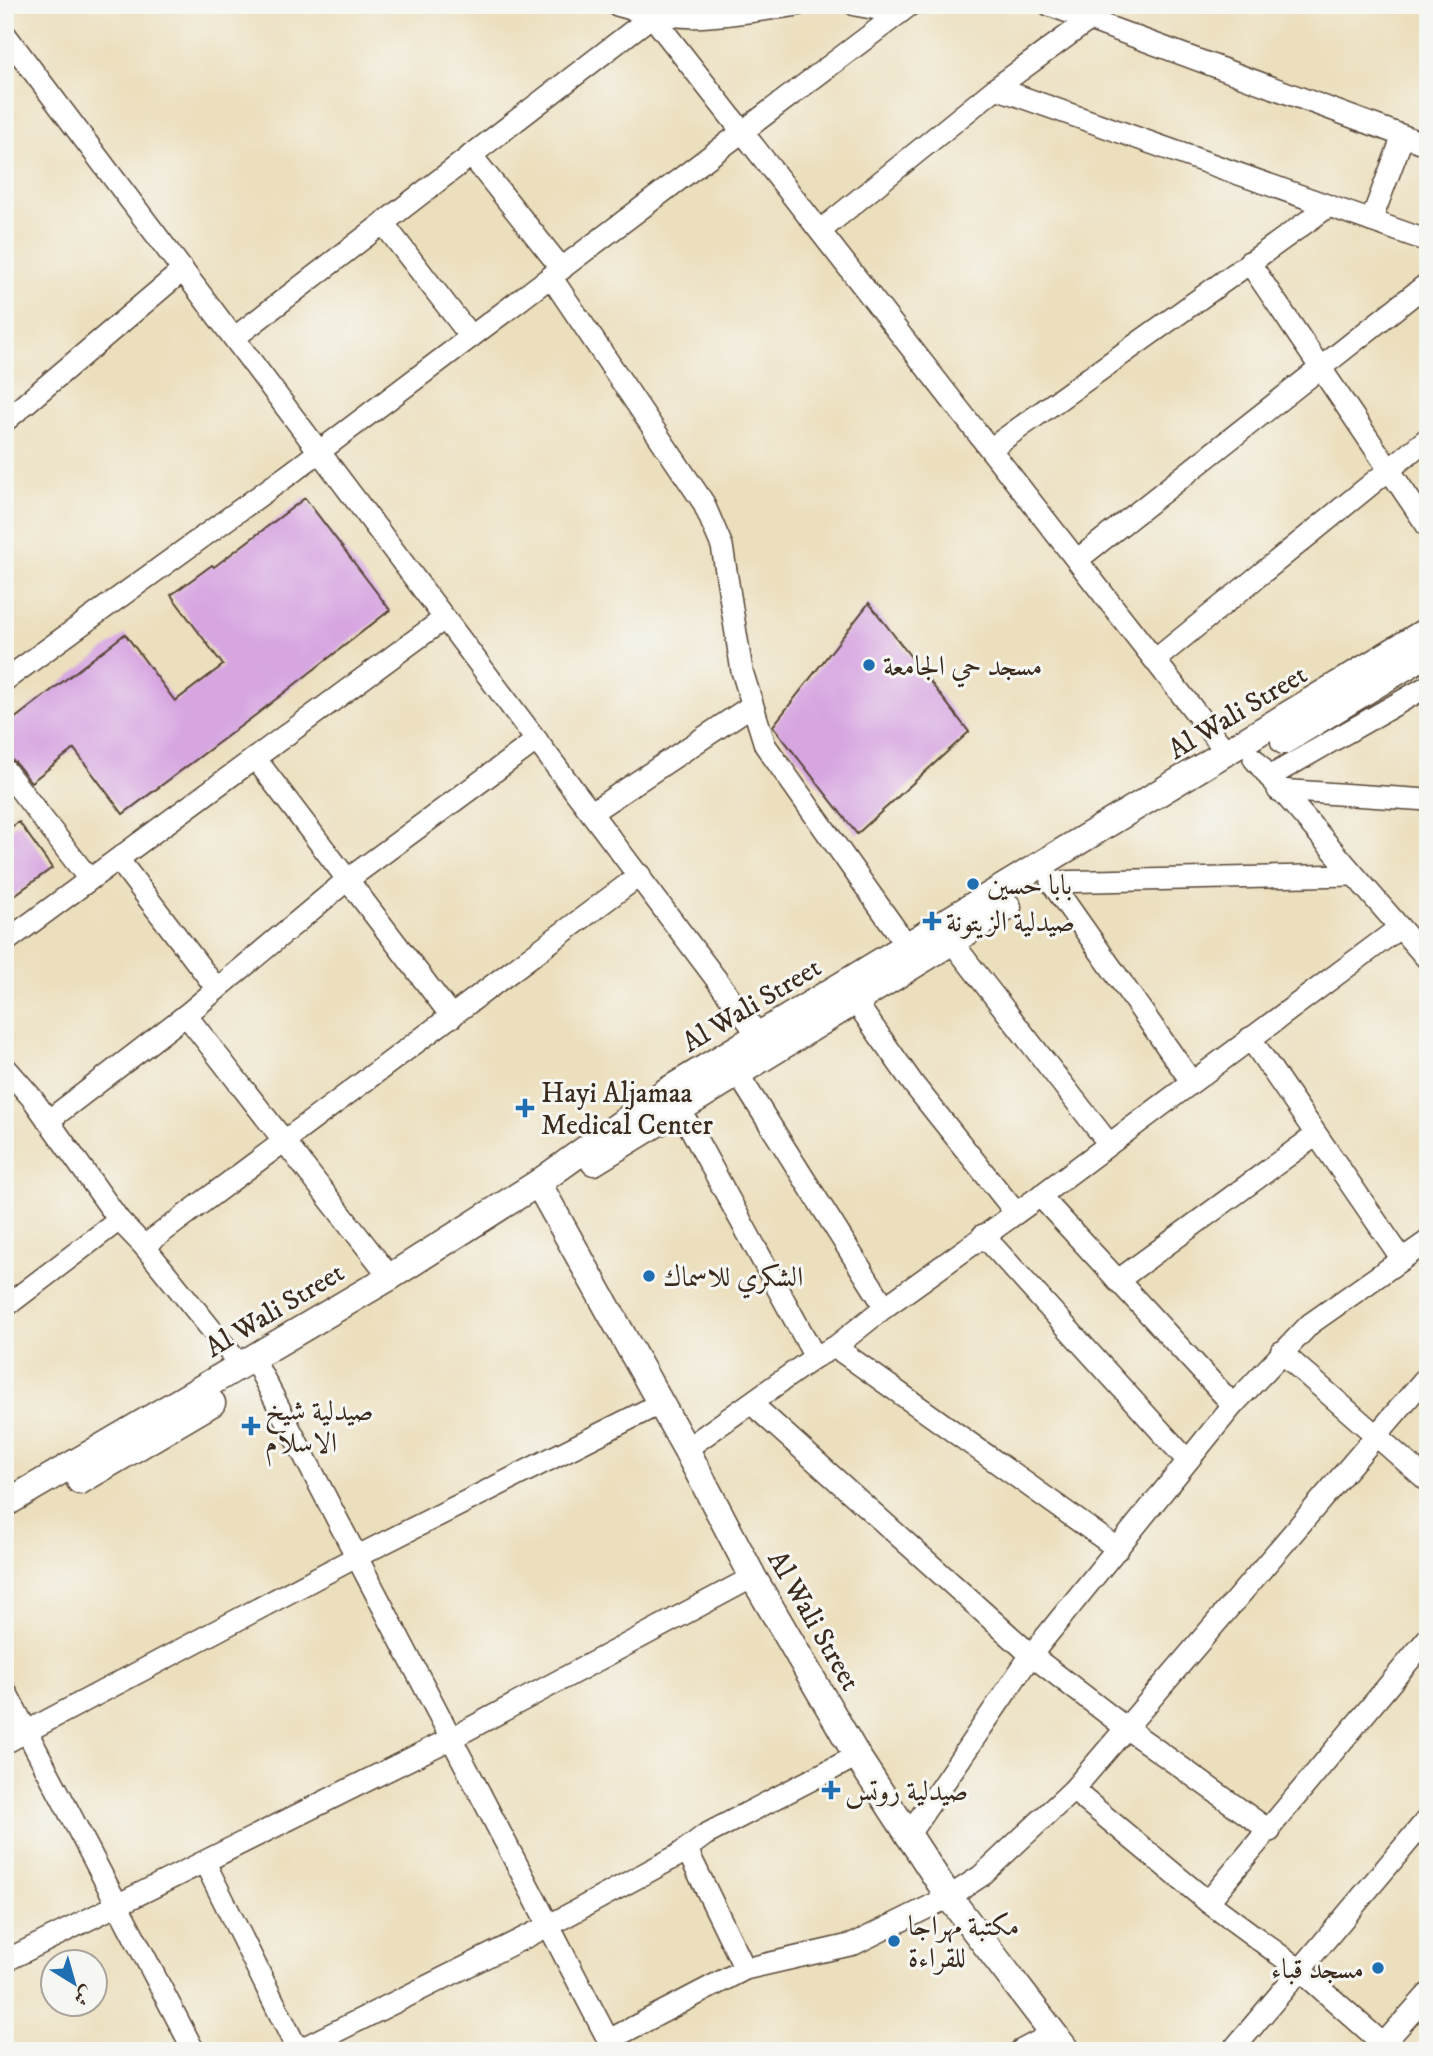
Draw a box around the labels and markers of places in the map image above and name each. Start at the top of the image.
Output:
place label: مسجد حي الجامعة [883,649,1042,688]
marker: مسجد حي الجامعة [861,657,877,673]
place label: بابا حسين [987,868,1072,903]
marker: بابا حسين [965,876,981,892]
place label: صيدلية الزيتونة [946,905,1075,940]
marker: صيدلية الزيتونة [924,913,940,929]
place label: Hayi Aljamaa Medical Center [541,1076,714,1143]
marker: Hayi Aljamaa Medical Center [515,1098,535,1118]
place label: الشكري للاسماك [663,1260,803,1299]
marker: الشكري للاسماك [641,1268,657,1284]
place label: صيدلية شيخ الاسلام [265,1394,374,1467]
marker: صيدلية شيخ الاسلام [243,1418,259,1434]
place label: صيدلية روتس [845,1774,968,1809]
marker: صيدلية روتس [823,1782,839,1798]
place label: مكتبة مهراجا للقراءة [908,1909,1019,1976]
marker: مكتبة مهراجا للقراءة [886,1933,902,1949]
place label: مسجد قباء [1271,1952,1364,1987]
marker: مسجد قباء [1370,1960,1386,1976]

